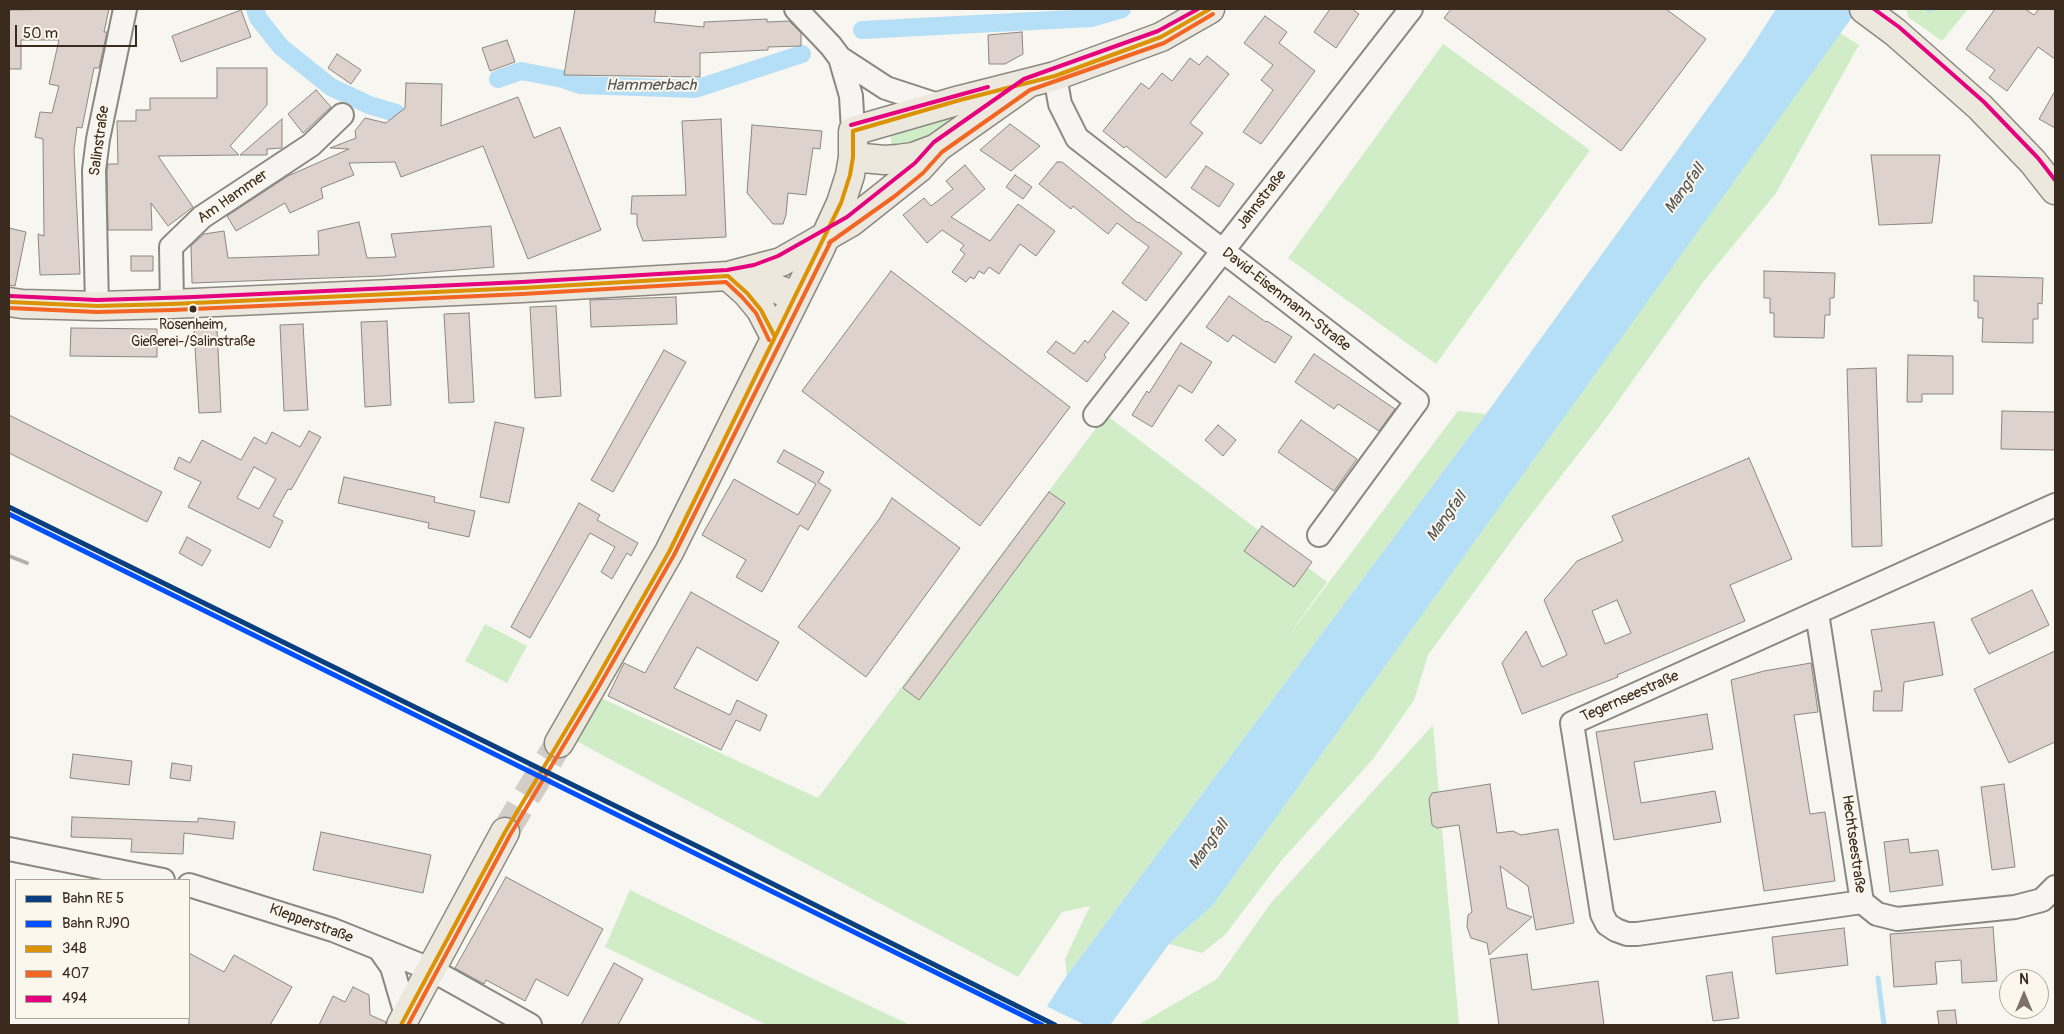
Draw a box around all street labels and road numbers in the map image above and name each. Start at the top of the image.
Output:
street label: Salinstraße [86,105,114,177]
street label: Am Hammer [194,166,272,228]
street label: Jahnstraße [1233,167,1291,233]
street label: David-Eisenmann-Straße [1218,244,1354,356]
street label: Tegernseestraße [1578,667,1682,727]
street label: Hechtseestraße [1837,794,1869,894]
street label: Klepperstraße [267,901,355,947]

